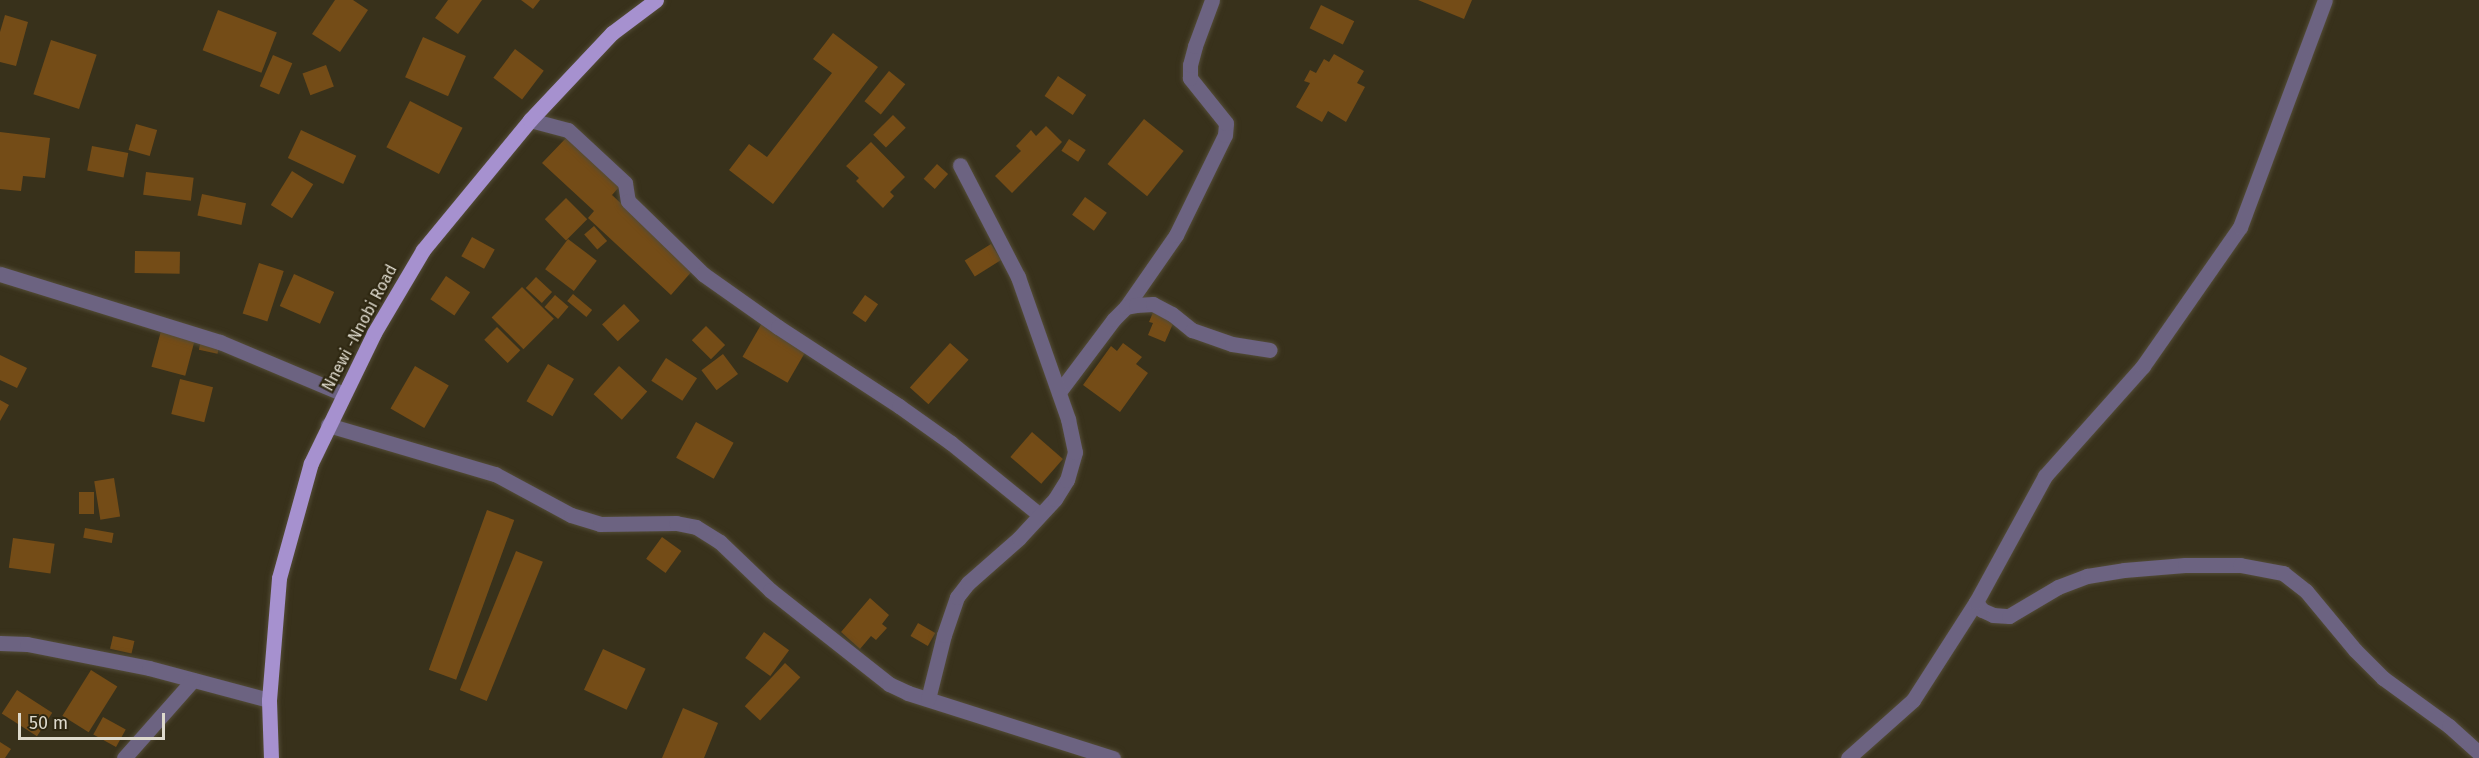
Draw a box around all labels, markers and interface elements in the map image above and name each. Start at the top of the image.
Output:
street label: Nnewi -Nnobi Road [319,261,401,395]
scale bar [21,701,168,739]
text: 50 m [29,712,68,734]

